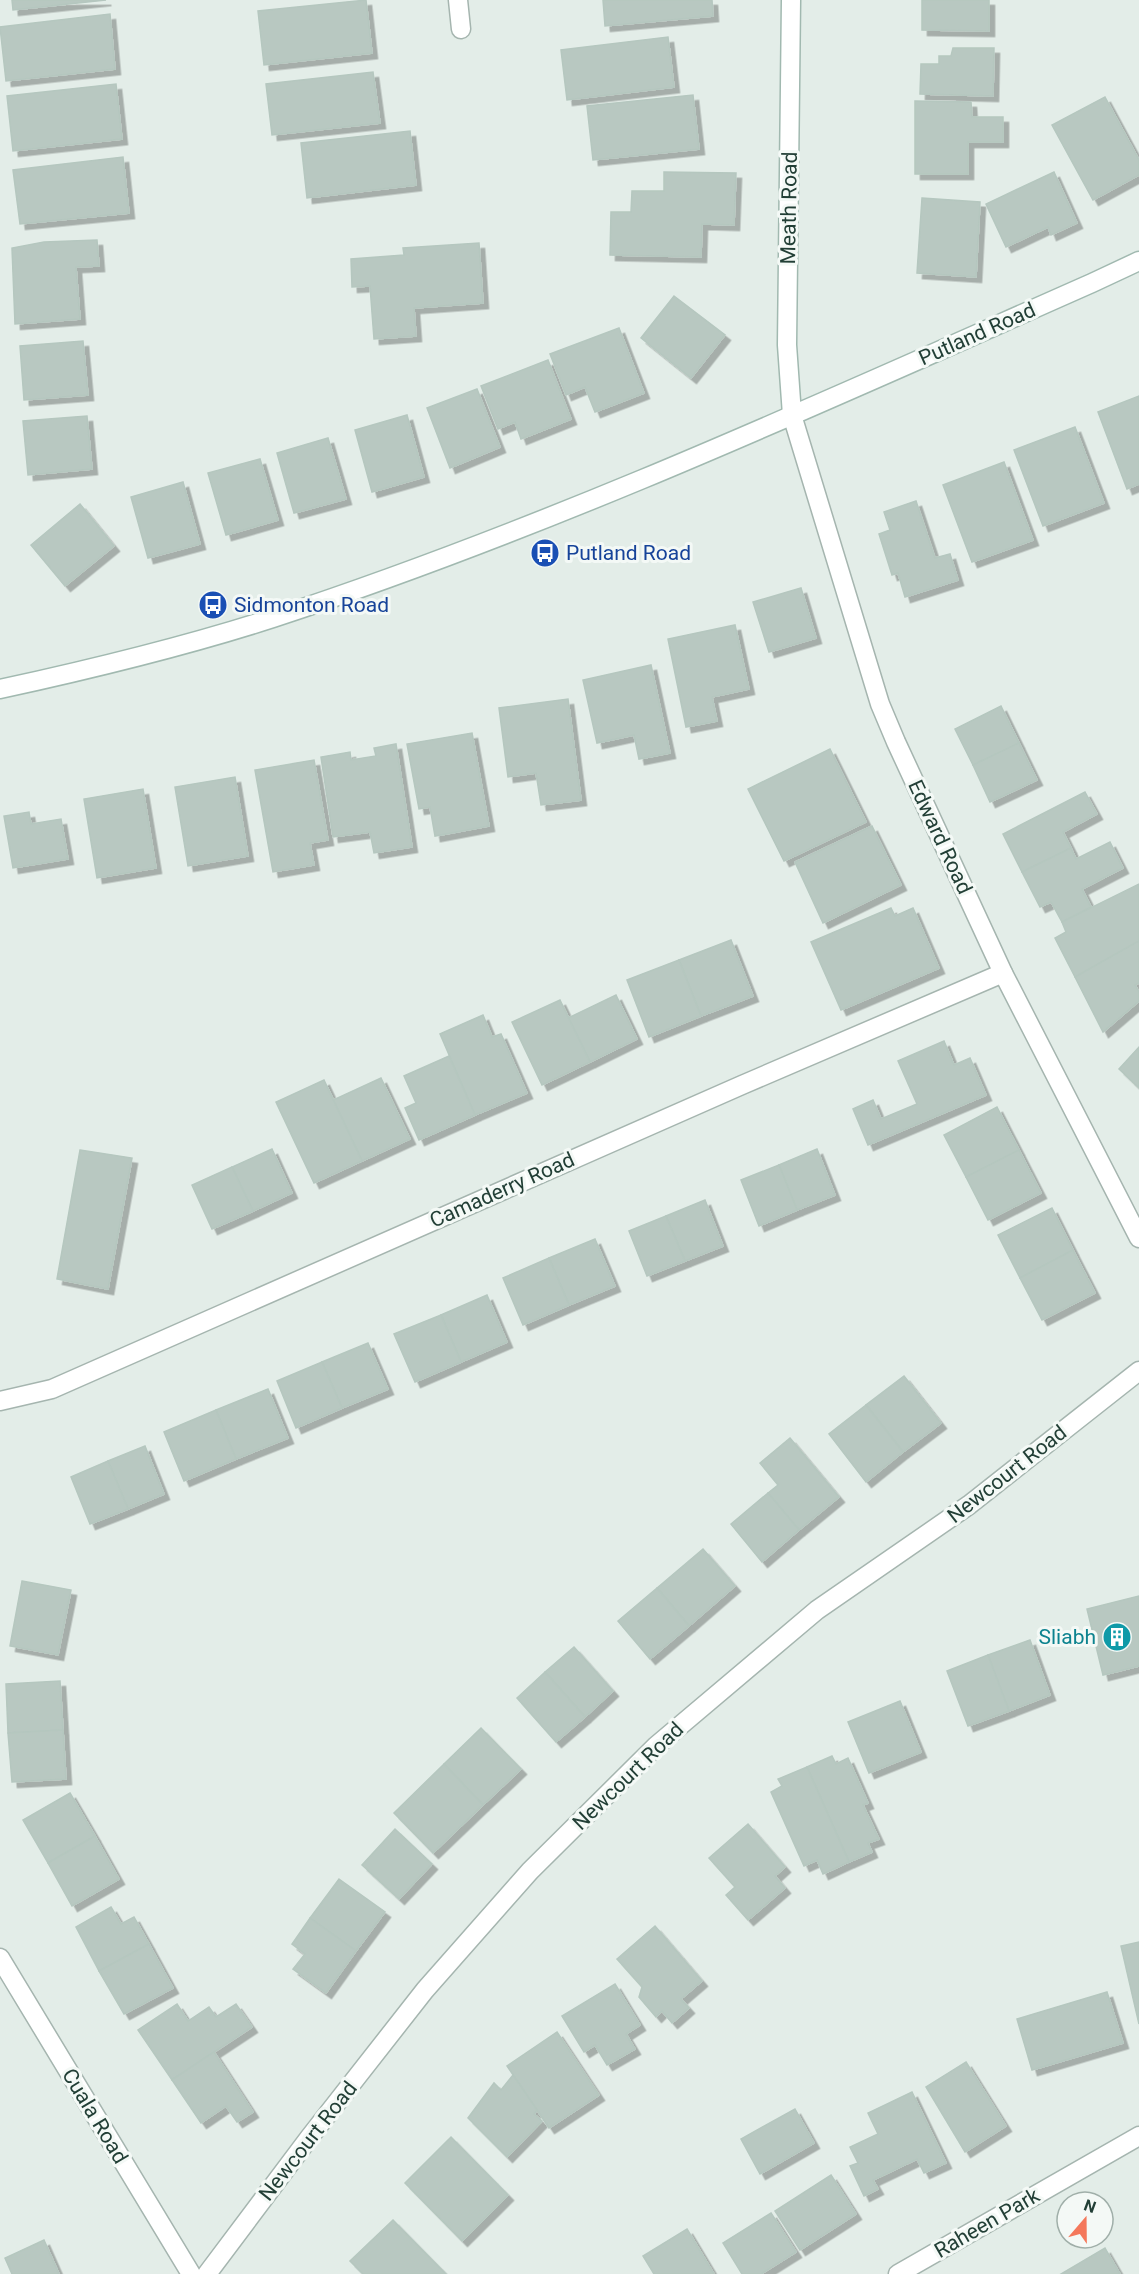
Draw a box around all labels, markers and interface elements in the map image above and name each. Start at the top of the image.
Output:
street label: Meath Road [776,151,802,265]
street label: Putland Road [915,298,1039,370]
bus stop icon: Putland Road [529,537,561,569]
place label: Putland Road [566,541,691,565]
bus stop icon: Sidmonton Road [197,589,229,621]
place label: Sidmonton Road [234,593,389,617]
street label: Edward Road [903,776,977,898]
street label: Camaderry Road [426,1147,578,1233]
street label: Newcourt Road [943,1420,1071,1528]
building icon: Sliabh [1101,1621,1133,1653]
place label: Sliabh [1039,1625,1096,1649]
street label: Newcourt Road [568,1717,688,1835]
street label: Cuala Road [57,2064,133,2168]
street label: Newcourt Road [254,2077,362,2205]
street label: Raheen Park [930,2183,1044,2263]
north arrow [1055,2190,1115,2250]
text: N [1081,2196,1099,2217]

